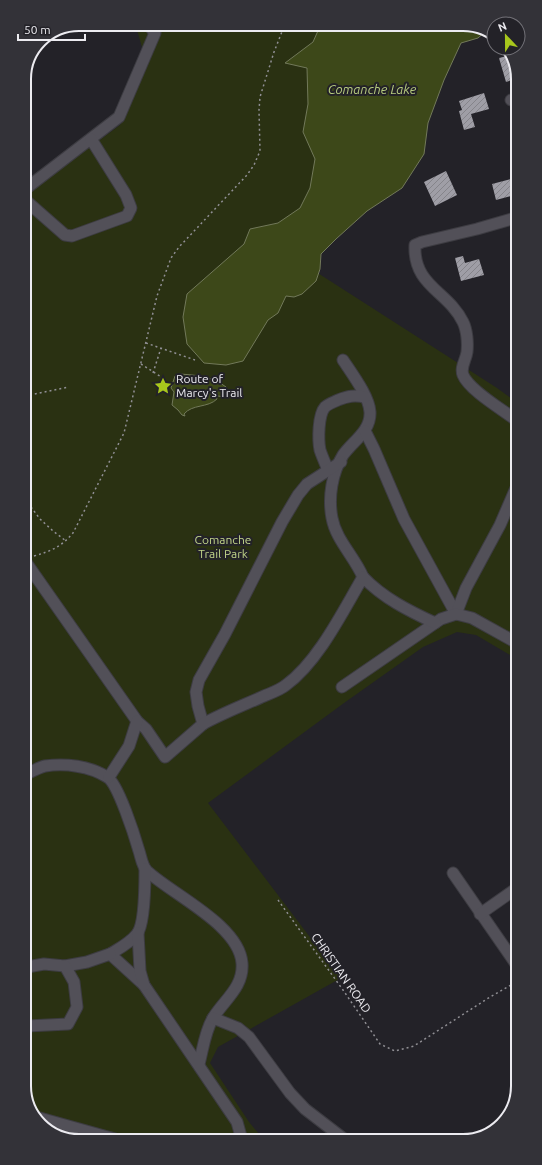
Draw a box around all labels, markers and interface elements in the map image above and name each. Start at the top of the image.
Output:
scale bar [18,16,85,42]
north arrow [486,16,526,56]
text: N [496,20,508,34]
text: 50 m [24,23,51,36]
water label: Comanche Lake [328,82,417,96]
place label: Route of Marcy's Trail [176,372,243,399]
place icon: Route of Marcy's Trail [153,376,173,396]
park label: Comanche Trail Park [195,533,251,560]
street label: CHRISTIAN ROAD [309,930,374,1015]

